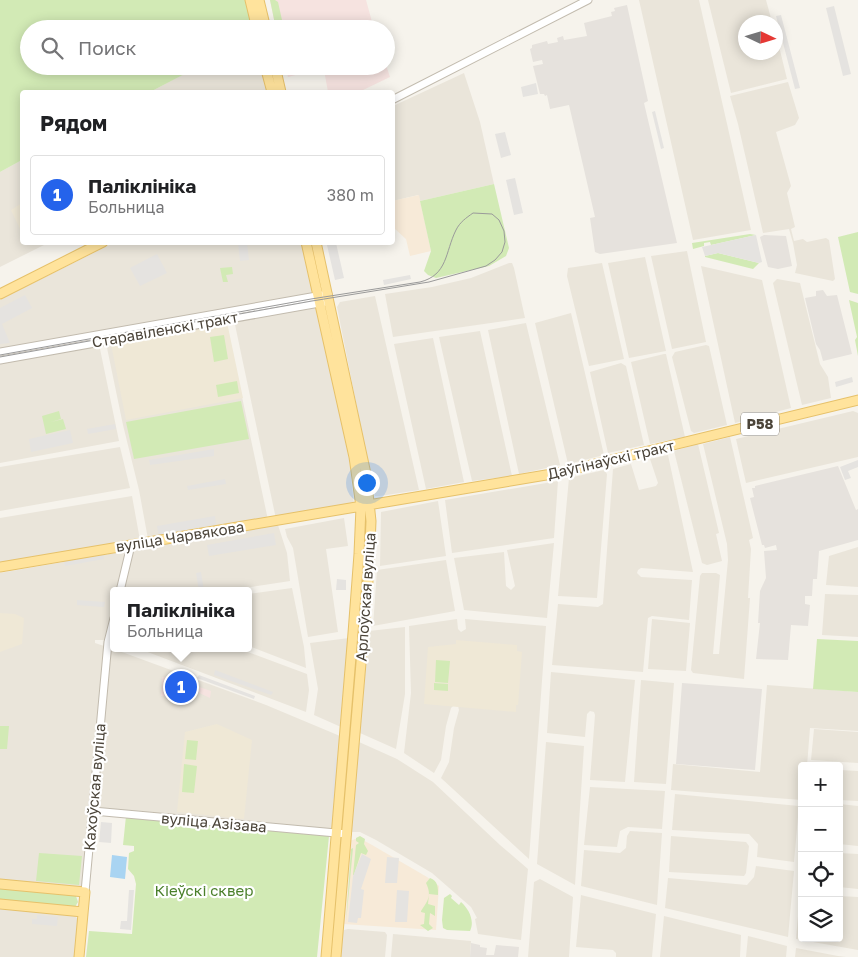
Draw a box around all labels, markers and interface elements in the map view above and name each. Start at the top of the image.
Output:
north arrow [738,15,783,60]
search box [20,20,395,75]
icon: search [38,34,66,62]
text: Поиск [78,36,137,59]
text: Рядом [40,110,107,136]
text: Паліклініка [88,174,196,197]
text: 1 [53,185,61,205]
text: 380 m [327,185,374,205]
text: Больница [88,197,164,217]
street label: Старавіленскі тракт [90,307,240,351]
road number: Р58 [741,412,779,436]
street label: Даўгінаўскі тракт [546,436,677,482]
your location [354,470,380,496]
street label: вуліца Чарвякова [114,517,245,555]
street label: Арлоўская вуліца [352,532,378,662]
popup [110,587,252,652]
text: Паліклініка [127,598,235,621]
text: Больница [127,621,203,641]
pin: 1 [165,668,197,706]
street label: Кахоўская вуліца [79,722,109,851]
map controls [798,762,843,942]
button: + [798,762,843,807]
button: − [798,807,843,852]
street label: вуліца Азізава [161,808,268,836]
button: locate [798,852,843,897]
park label: Кіеўскі сквер [155,881,253,899]
button: layers [798,897,843,942]

